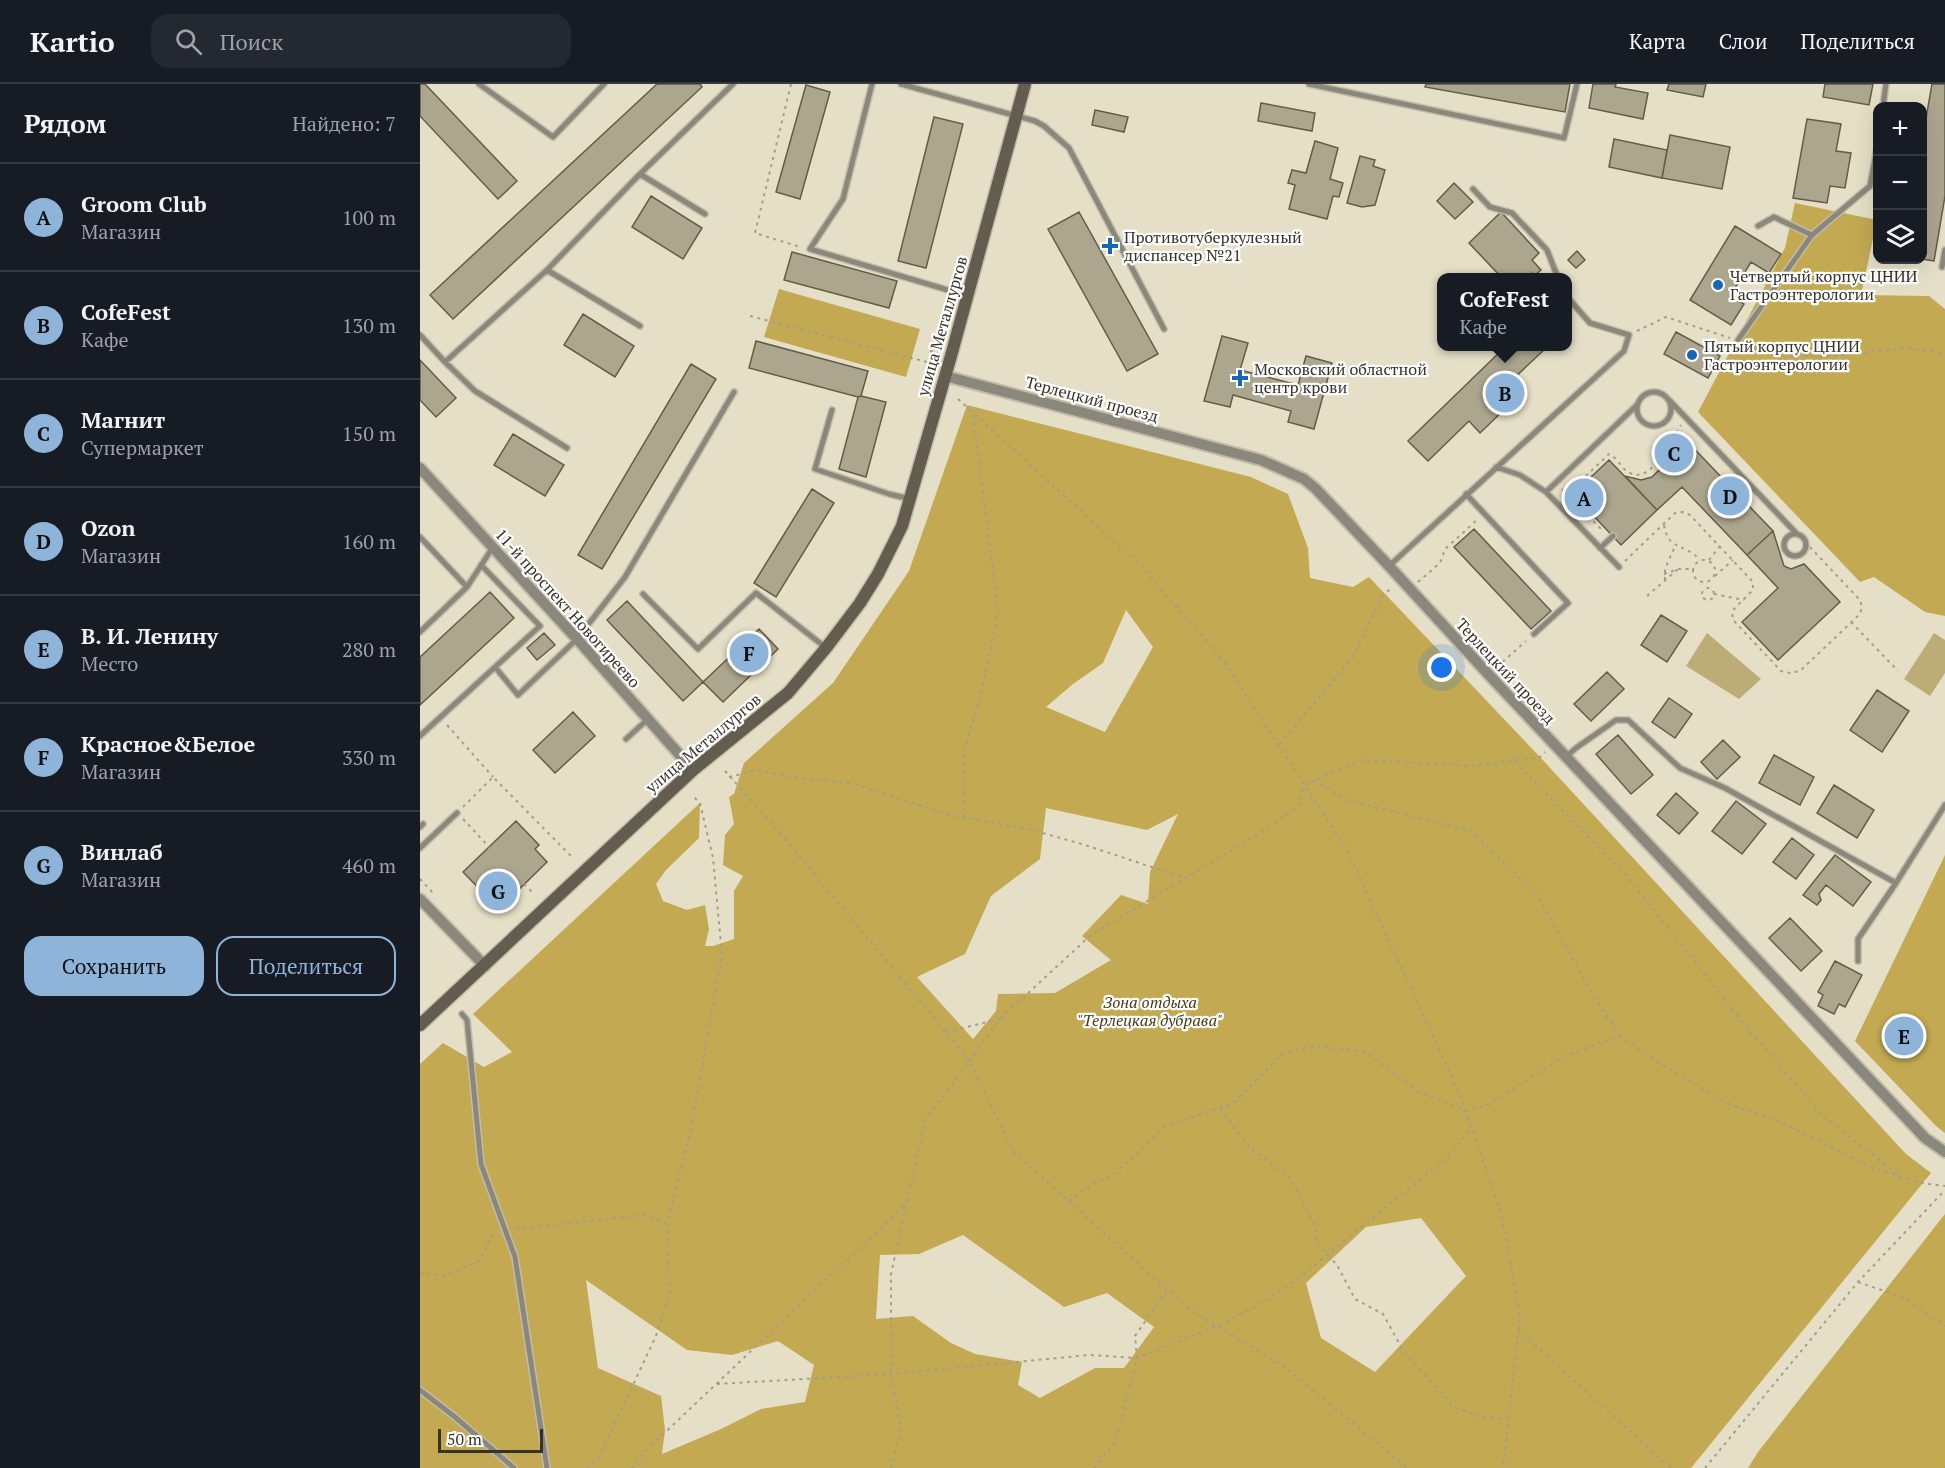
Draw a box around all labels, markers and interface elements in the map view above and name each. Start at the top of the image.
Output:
search box [151,14,571,68]
text: Kartio [30,23,115,60]
icon: search [172,25,205,58]
text: Поиск [220,27,283,56]
text: Карта [1629,27,1686,55]
text: Слои [1719,27,1768,55]
text: Поделиться [1801,27,1915,55]
map controls [1873,102,1927,264]
button: + [1873,102,1927,156]
text: Рядом [24,106,107,140]
text: Найдено: 7 [292,110,396,137]
button: − [1873,156,1927,210]
text: Groom Club [81,189,207,218]
text: A [36,204,51,231]
text: 100 m [342,204,396,231]
button: layers [1873,210,1927,264]
text: Магазин [81,218,161,245]
place label: Противотуберкулезный диспансер №21 [1124,226,1302,266]
marker: Противотуберкулезный диспансер №21 [1101,237,1119,255]
street label: улица Металлургов [911,253,973,399]
place label: Четвертый корпус ЦНИИ Гастроэнтерологии [1730,265,1918,305]
popup [1437,273,1572,351]
marker: Четвертый корпус ЦНИИ Гастроэнтерологии [1711,278,1725,292]
text: CofeFest [1460,284,1549,313]
text: CofeFest [81,297,171,326]
text: B [37,312,50,339]
text: 130 m [342,312,396,339]
text: Кафе [1460,313,1507,340]
text: Кафе [81,326,129,353]
place label: Пятый корпус ЦНИИ Гастроэнтерологии [1704,335,1860,375]
marker: Пятый корпус ЦНИИ Гастроэнтерологии [1685,348,1699,362]
place label: Московский областной центр крови [1254,358,1427,398]
marker: Московский областной центр крови [1231,369,1249,387]
pin: B [1486,370,1524,416]
street label: Терлецкий проезд [1023,371,1161,427]
text: Магнит [81,405,165,434]
text: C [37,420,50,447]
text: 150 m [342,420,396,447]
pin: C [1654,430,1694,476]
text: Супермаркет [81,434,204,461]
pin: D [1710,474,1750,518]
pin: A [1564,476,1604,520]
text: Ozon [81,513,135,542]
street label: 11-й проспект Новогиреево [490,524,646,693]
text: D [36,528,51,555]
text: 160 m [342,528,396,555]
text: Магазин [81,542,161,569]
street label: Терлецкий проезд [1451,613,1561,729]
text: В. И. Ленину [81,621,218,650]
pin: F [730,630,768,676]
text: E [37,636,50,663]
text: 280 m [342,636,396,663]
text: Место [81,650,138,677]
your location [1427,653,1456,682]
street label: улица Металлургов [640,688,765,799]
text: Красное&Белое [81,729,255,758]
text: F [38,744,49,771]
text: 330 m [342,744,396,771]
text: Магазин [81,758,161,785]
text: Винлаб [81,837,163,866]
text: G [36,852,51,879]
text: 460 m [342,852,396,879]
text: Магазин [81,866,161,893]
pin: G [478,868,518,914]
button: Сохранить [24,936,204,996]
button: Поделиться [216,936,396,996]
park label: Зона отдыха "Терлецкая дубрава" [1077,991,1223,1031]
pin: E [1884,1014,1924,1058]
scale bar [438,1426,543,1454]
text: 50 m [447,1428,482,1450]

